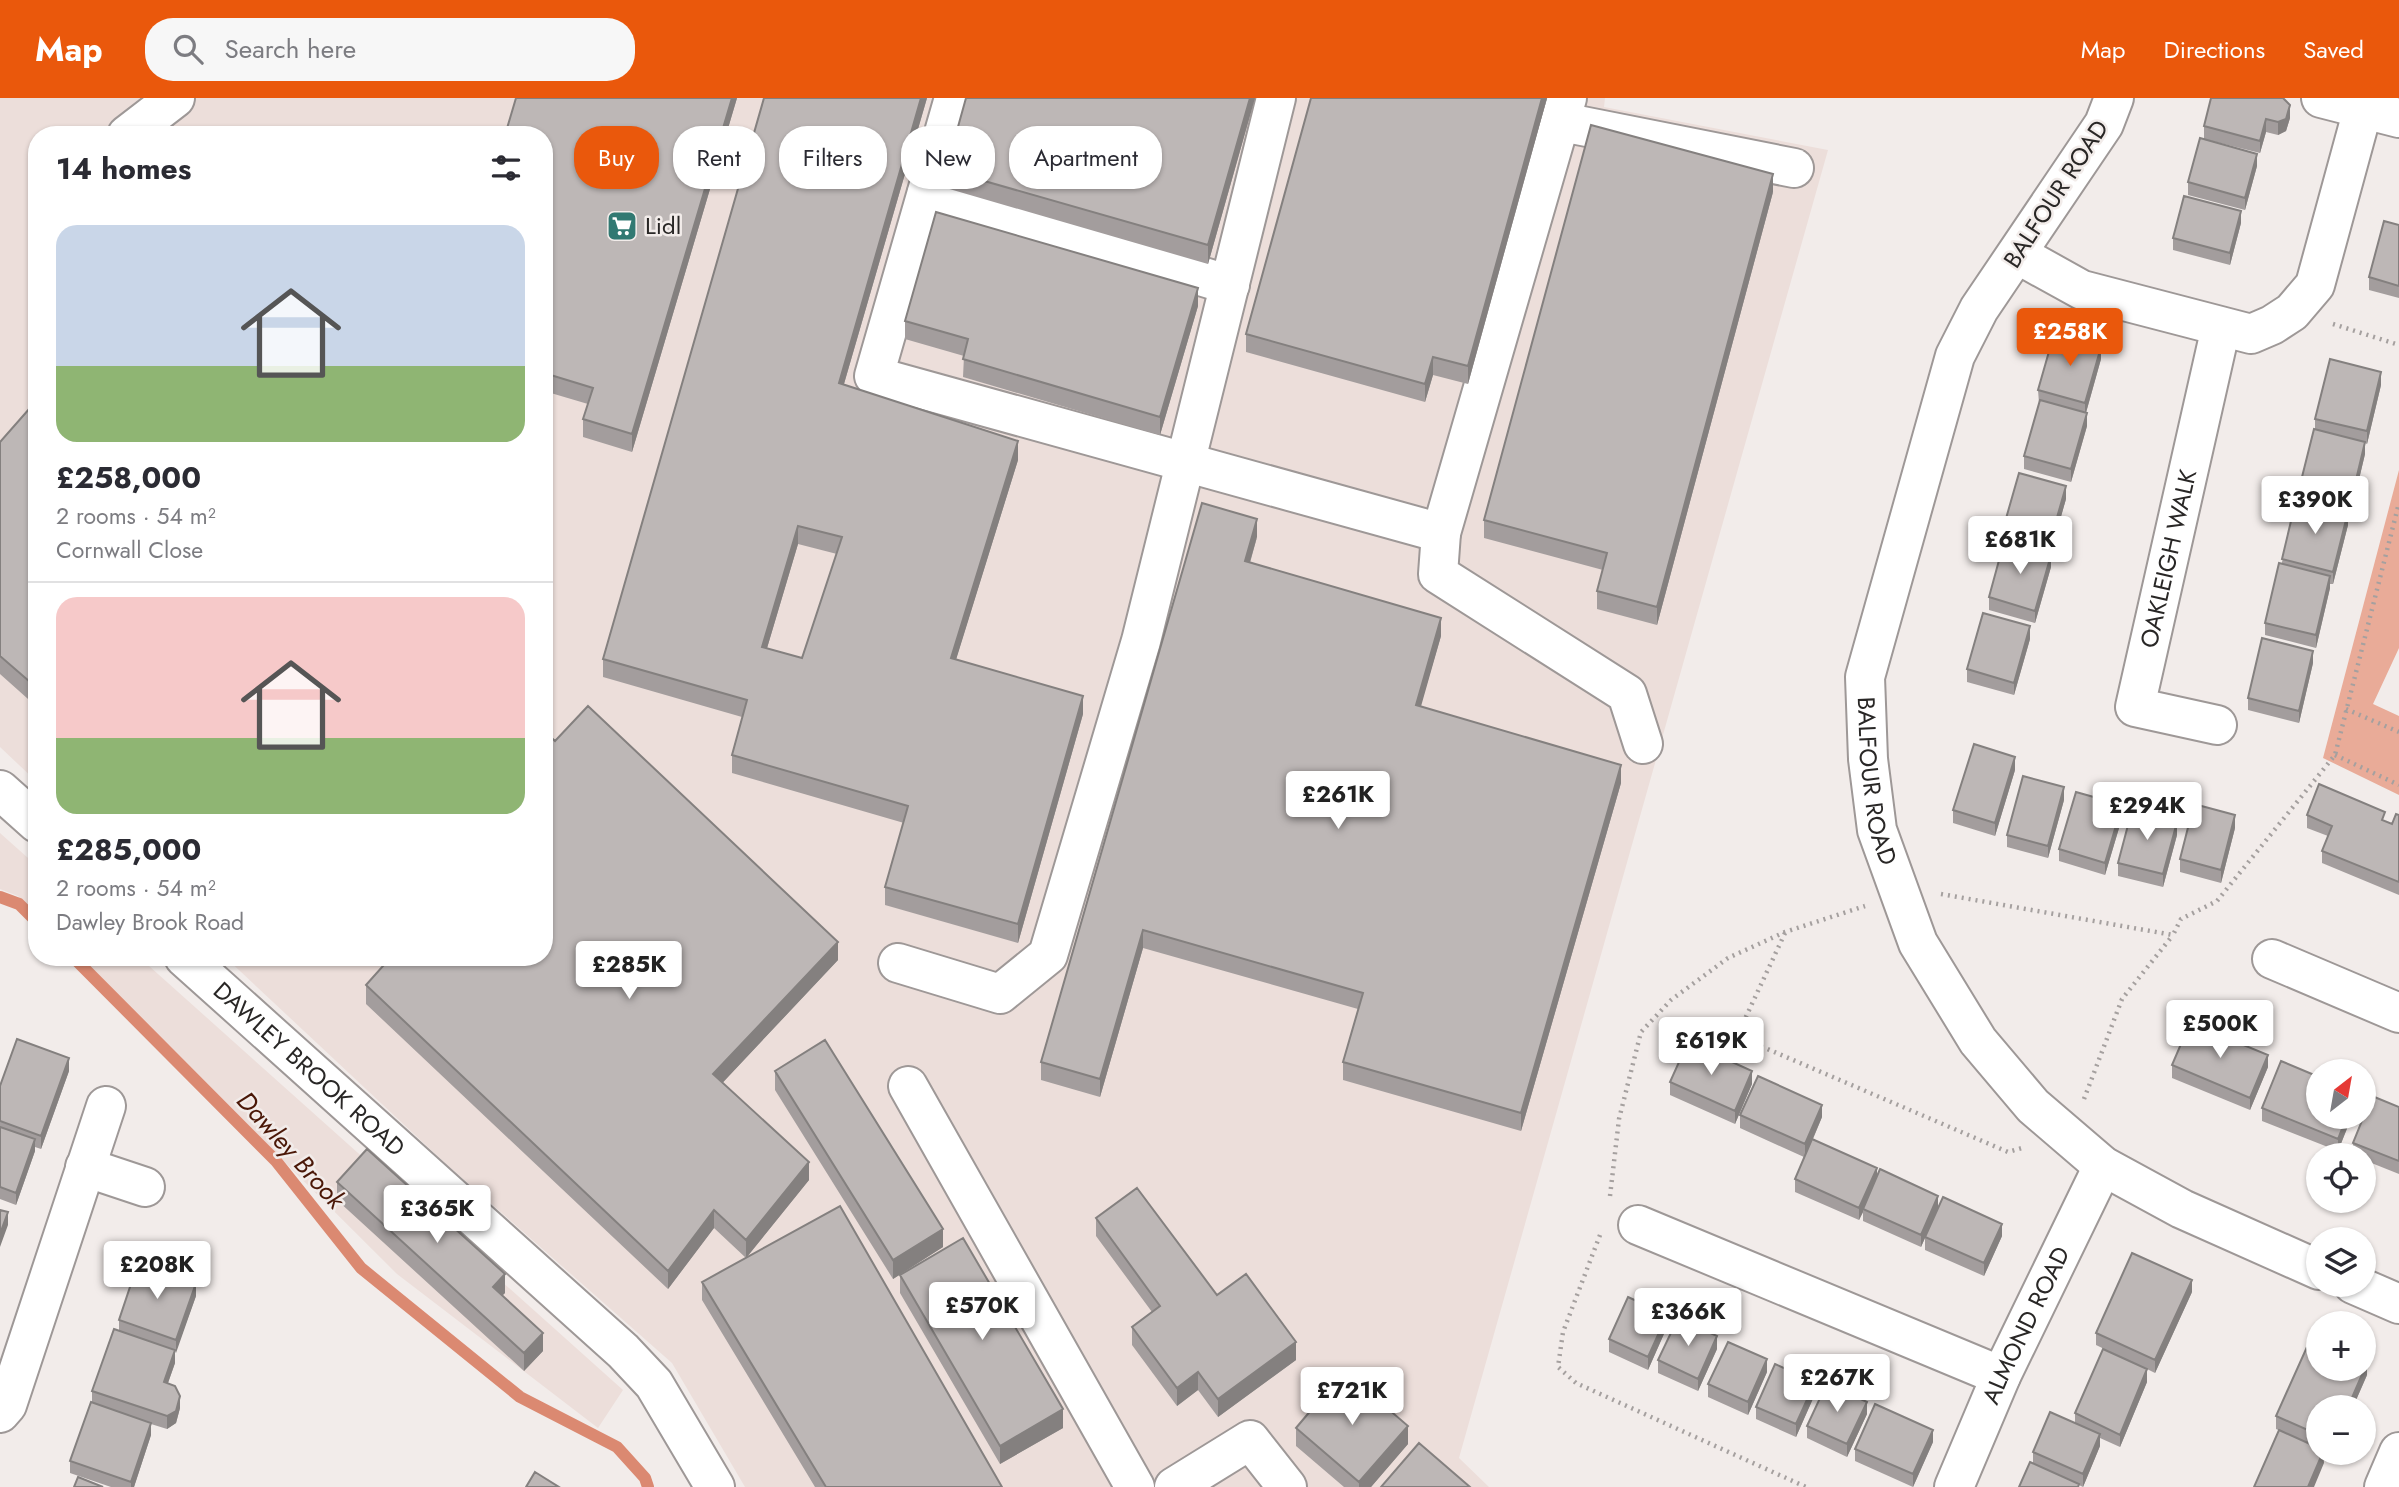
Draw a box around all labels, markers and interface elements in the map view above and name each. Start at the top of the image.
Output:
search box [145,18,635,81]
text: Map [35,26,103,73]
icon: search [169,30,207,68]
text: Search here [225,30,356,68]
text: Map [2081,32,2126,67]
text: Directions [2164,32,2265,67]
text: Saved [2303,32,2364,67]
street label: BALFOUR ROAD [1995,113,2117,275]
chip: Buy [574,126,659,189]
chip: Rent [673,126,765,189]
chip: Filters [779,126,887,189]
chip: New [901,126,995,189]
chip: Apartment [1009,126,1162,189]
text: 14 homes [56,147,191,190]
icon: filters [487,149,525,187]
place label: Lidl [645,208,681,243]
supermarket icon: Lidl [605,209,639,243]
icon: home [228,270,354,396]
pin: £258K [2021,308,2119,368]
text: £258K [2033,314,2107,348]
text: £258,000 [56,456,201,499]
street label: OAKLEIGH WALK [2131,465,2205,651]
pin: £390K [2266,476,2364,536]
text: £390K [2277,482,2353,516]
text: 2 rooms · 54 m² [56,499,216,533]
pin: £681K [1971,517,2069,576]
text: £681K [1984,522,2056,556]
text: Cornwall Close [56,533,203,567]
icon: home [228,642,354,768]
street label: BALFOUR ROAD [1849,696,1906,870]
pin: £261K [1289,772,1387,831]
text: £261K [1302,777,1374,811]
pin: £294K [2098,782,2196,842]
text: £294K [2109,788,2185,822]
text: £285,000 [56,828,201,871]
text: 2 rooms · 54 m² [56,871,216,905]
text: Dawley Brook Road [56,905,244,939]
pin: £285K [580,942,678,1001]
text: £285K [592,947,666,981]
street label: DAWLEY BROOK ROAD [206,973,413,1164]
pin: £500K [2171,1000,2269,1060]
text: £500K [2182,1006,2258,1040]
pin: £619K [1662,1018,1760,1077]
text: £619K [1675,1023,1747,1057]
north arrow [2306,1059,2376,1129]
map controls [2306,1059,2376,1465]
water label: Dawley Brook [228,1083,356,1219]
button: locate [2306,1143,2376,1213]
pin: £365K [388,1186,486,1245]
text: £365K [400,1191,474,1225]
button: layers [2306,1227,2376,1297]
street label: ALMOND ROAD [1973,1240,2078,1409]
pin: £208K [108,1242,206,1301]
text: £208K [120,1247,194,1281]
pin: £570K [933,1282,1031,1342]
text: £570K [945,1288,1019,1322]
pin: £366K [1639,1288,1737,1348]
text: £366K [1650,1294,1726,1328]
button: + [2306,1311,2376,1381]
pin: £267K [1788,1354,1886,1414]
text: £267K [1800,1360,1874,1394]
pin: £721K [1303,1368,1401,1427]
text: £721K [1317,1373,1387,1407]
button: − [2306,1395,2376,1465]

